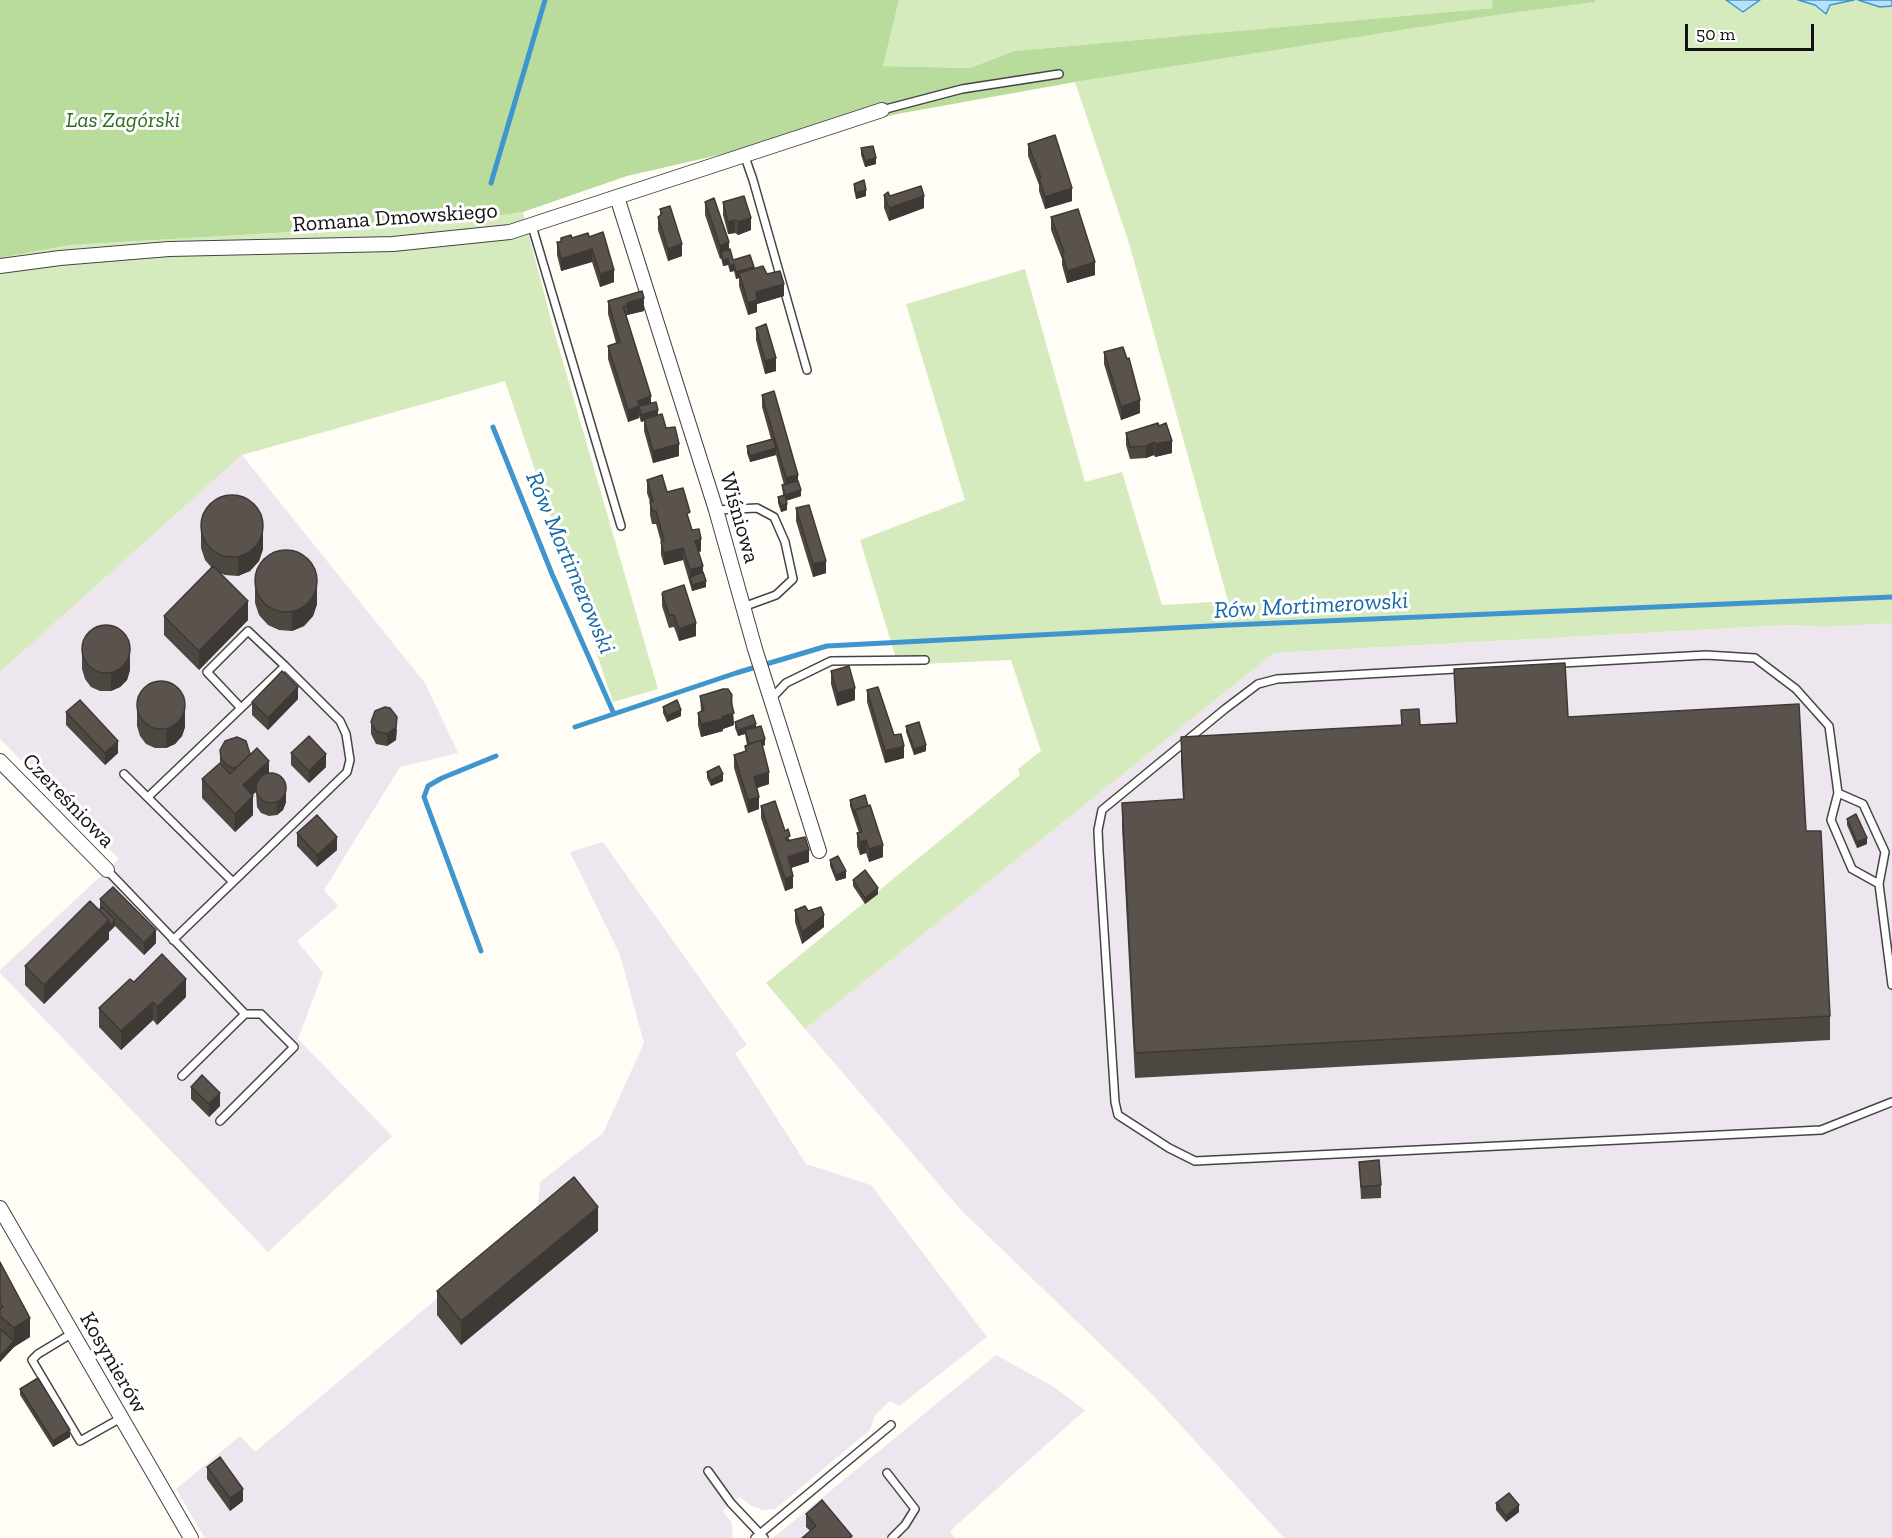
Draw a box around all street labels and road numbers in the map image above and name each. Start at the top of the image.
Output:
street label: Romana Dmowskiego [292,198,498,238]
street label: Wiśniowa [713,470,765,566]
street label: Czereśniowa [16,748,120,854]
street label: Kosynierów [74,1308,152,1418]

